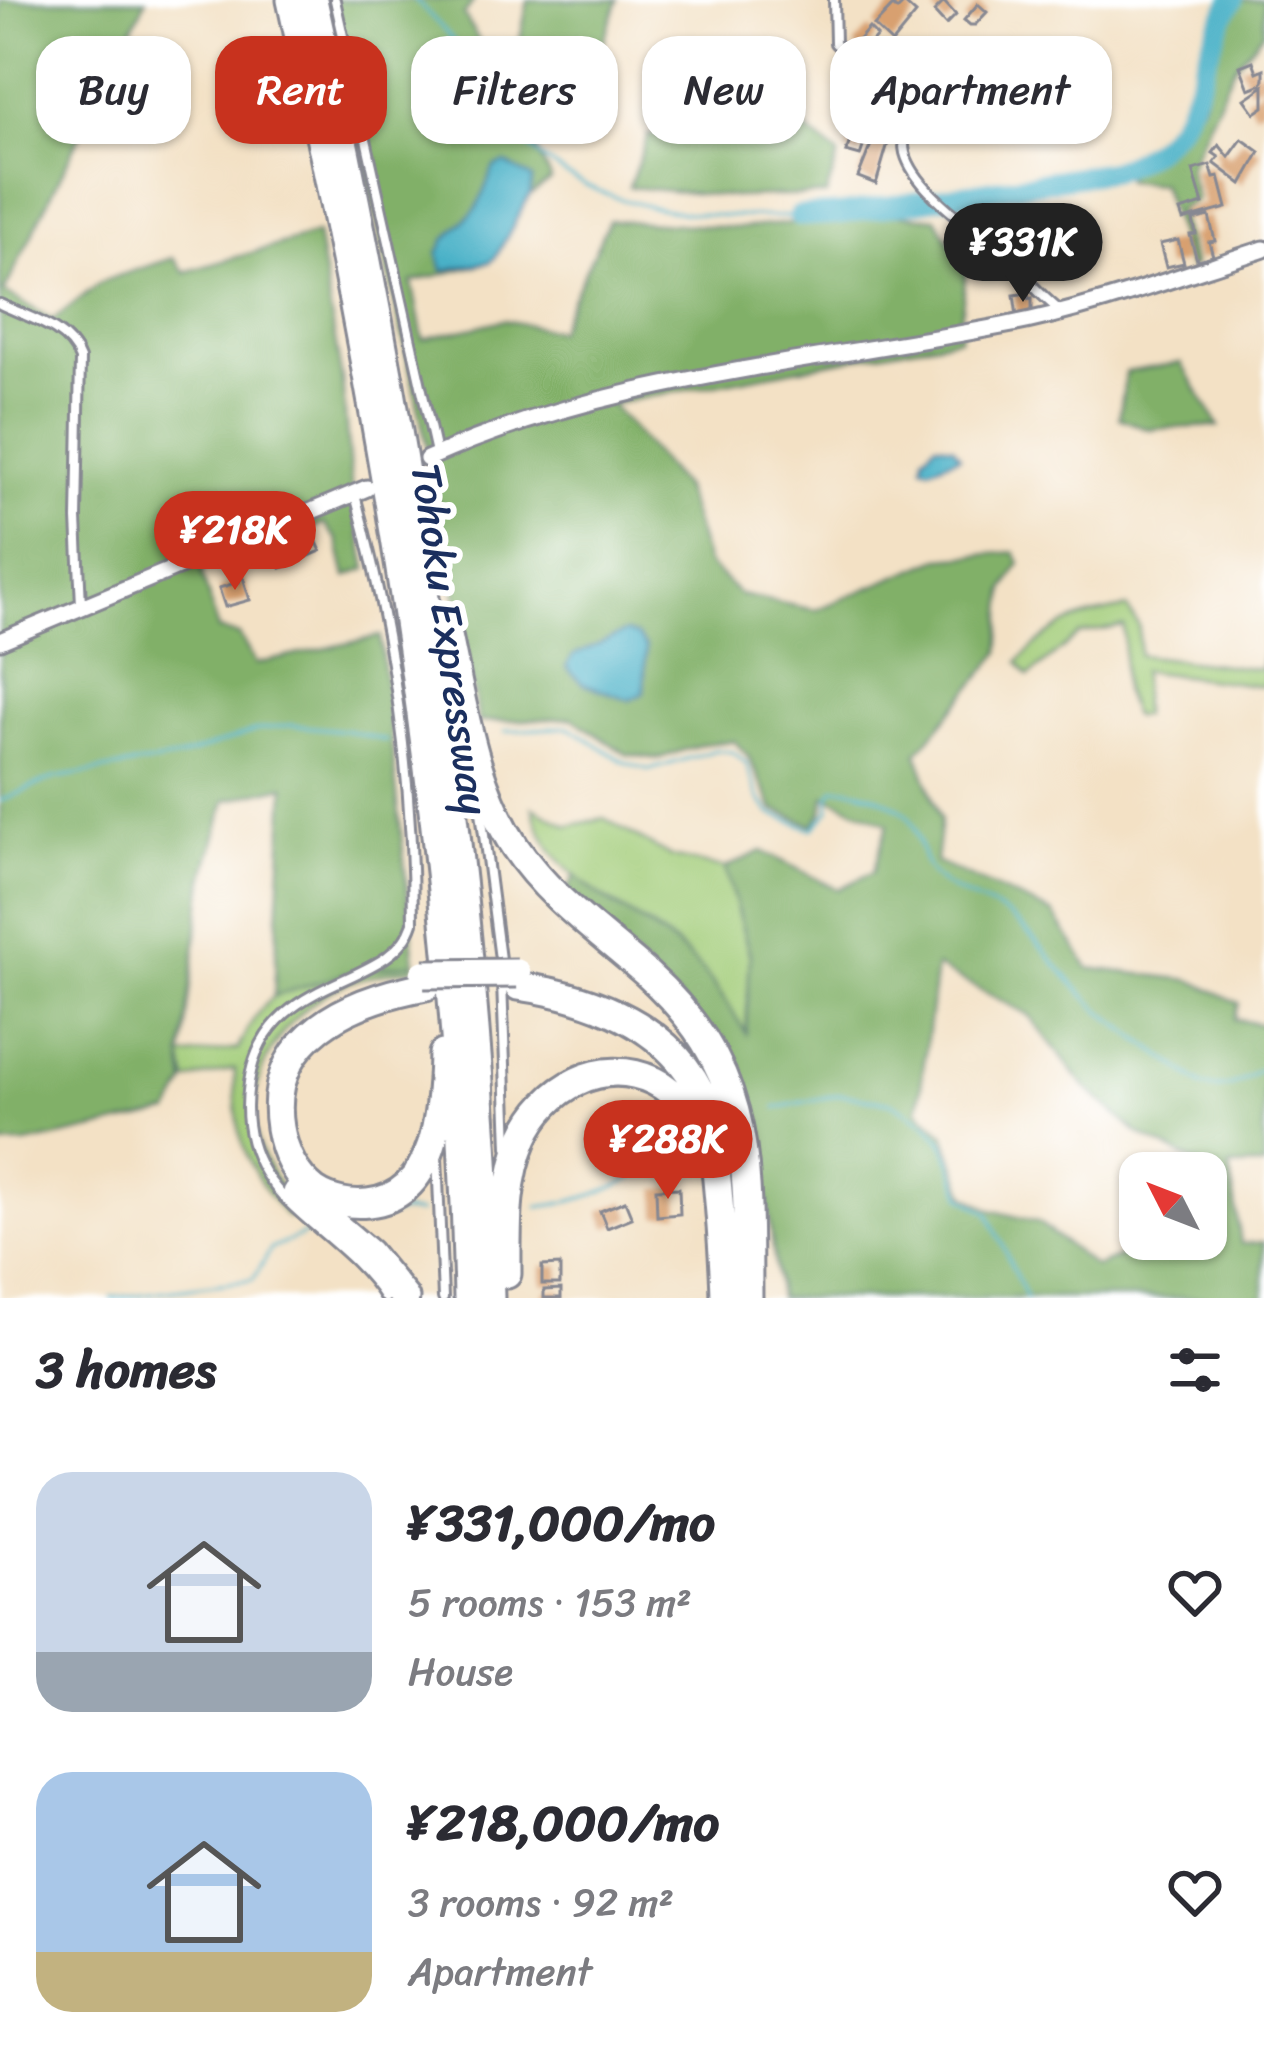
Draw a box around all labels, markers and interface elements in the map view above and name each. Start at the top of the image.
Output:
chip: Buy [36,36,191,144]
chip: Rent [215,36,387,144]
chip: Filters [411,36,618,144]
chip: New [642,36,806,144]
chip: Apartment [830,36,1112,144]
pin: ¥331K [939,203,1107,305]
text: ¥331K [971,207,1075,276]
street label: Tohoku Expressway [389,459,511,820]
pin: ¥218K [151,491,319,593]
text: ¥218K [181,495,289,564]
pin: ¥288K [584,1100,752,1202]
text: ¥288K [611,1104,725,1173]
north arrow [1119,1152,1227,1260]
map controls [1119,1152,1227,1260]
text: 3 homes [36,1325,216,1415]
icon: filters [1162,1337,1228,1403]
text: ¥331,000/mo [408,1478,715,1568]
icon: home [132,1520,276,1664]
icon: heart [1162,1559,1228,1625]
text: 5 rooms · 153 m² [408,1568,692,1637]
text: House [408,1637,513,1706]
text: ¥218,000/mo [408,1778,719,1868]
icon: home [132,1820,276,1964]
icon: heart [1162,1859,1228,1925]
text: 3 rooms · 92 m² [408,1868,674,1937]
text: Apartment [408,1937,592,2006]

